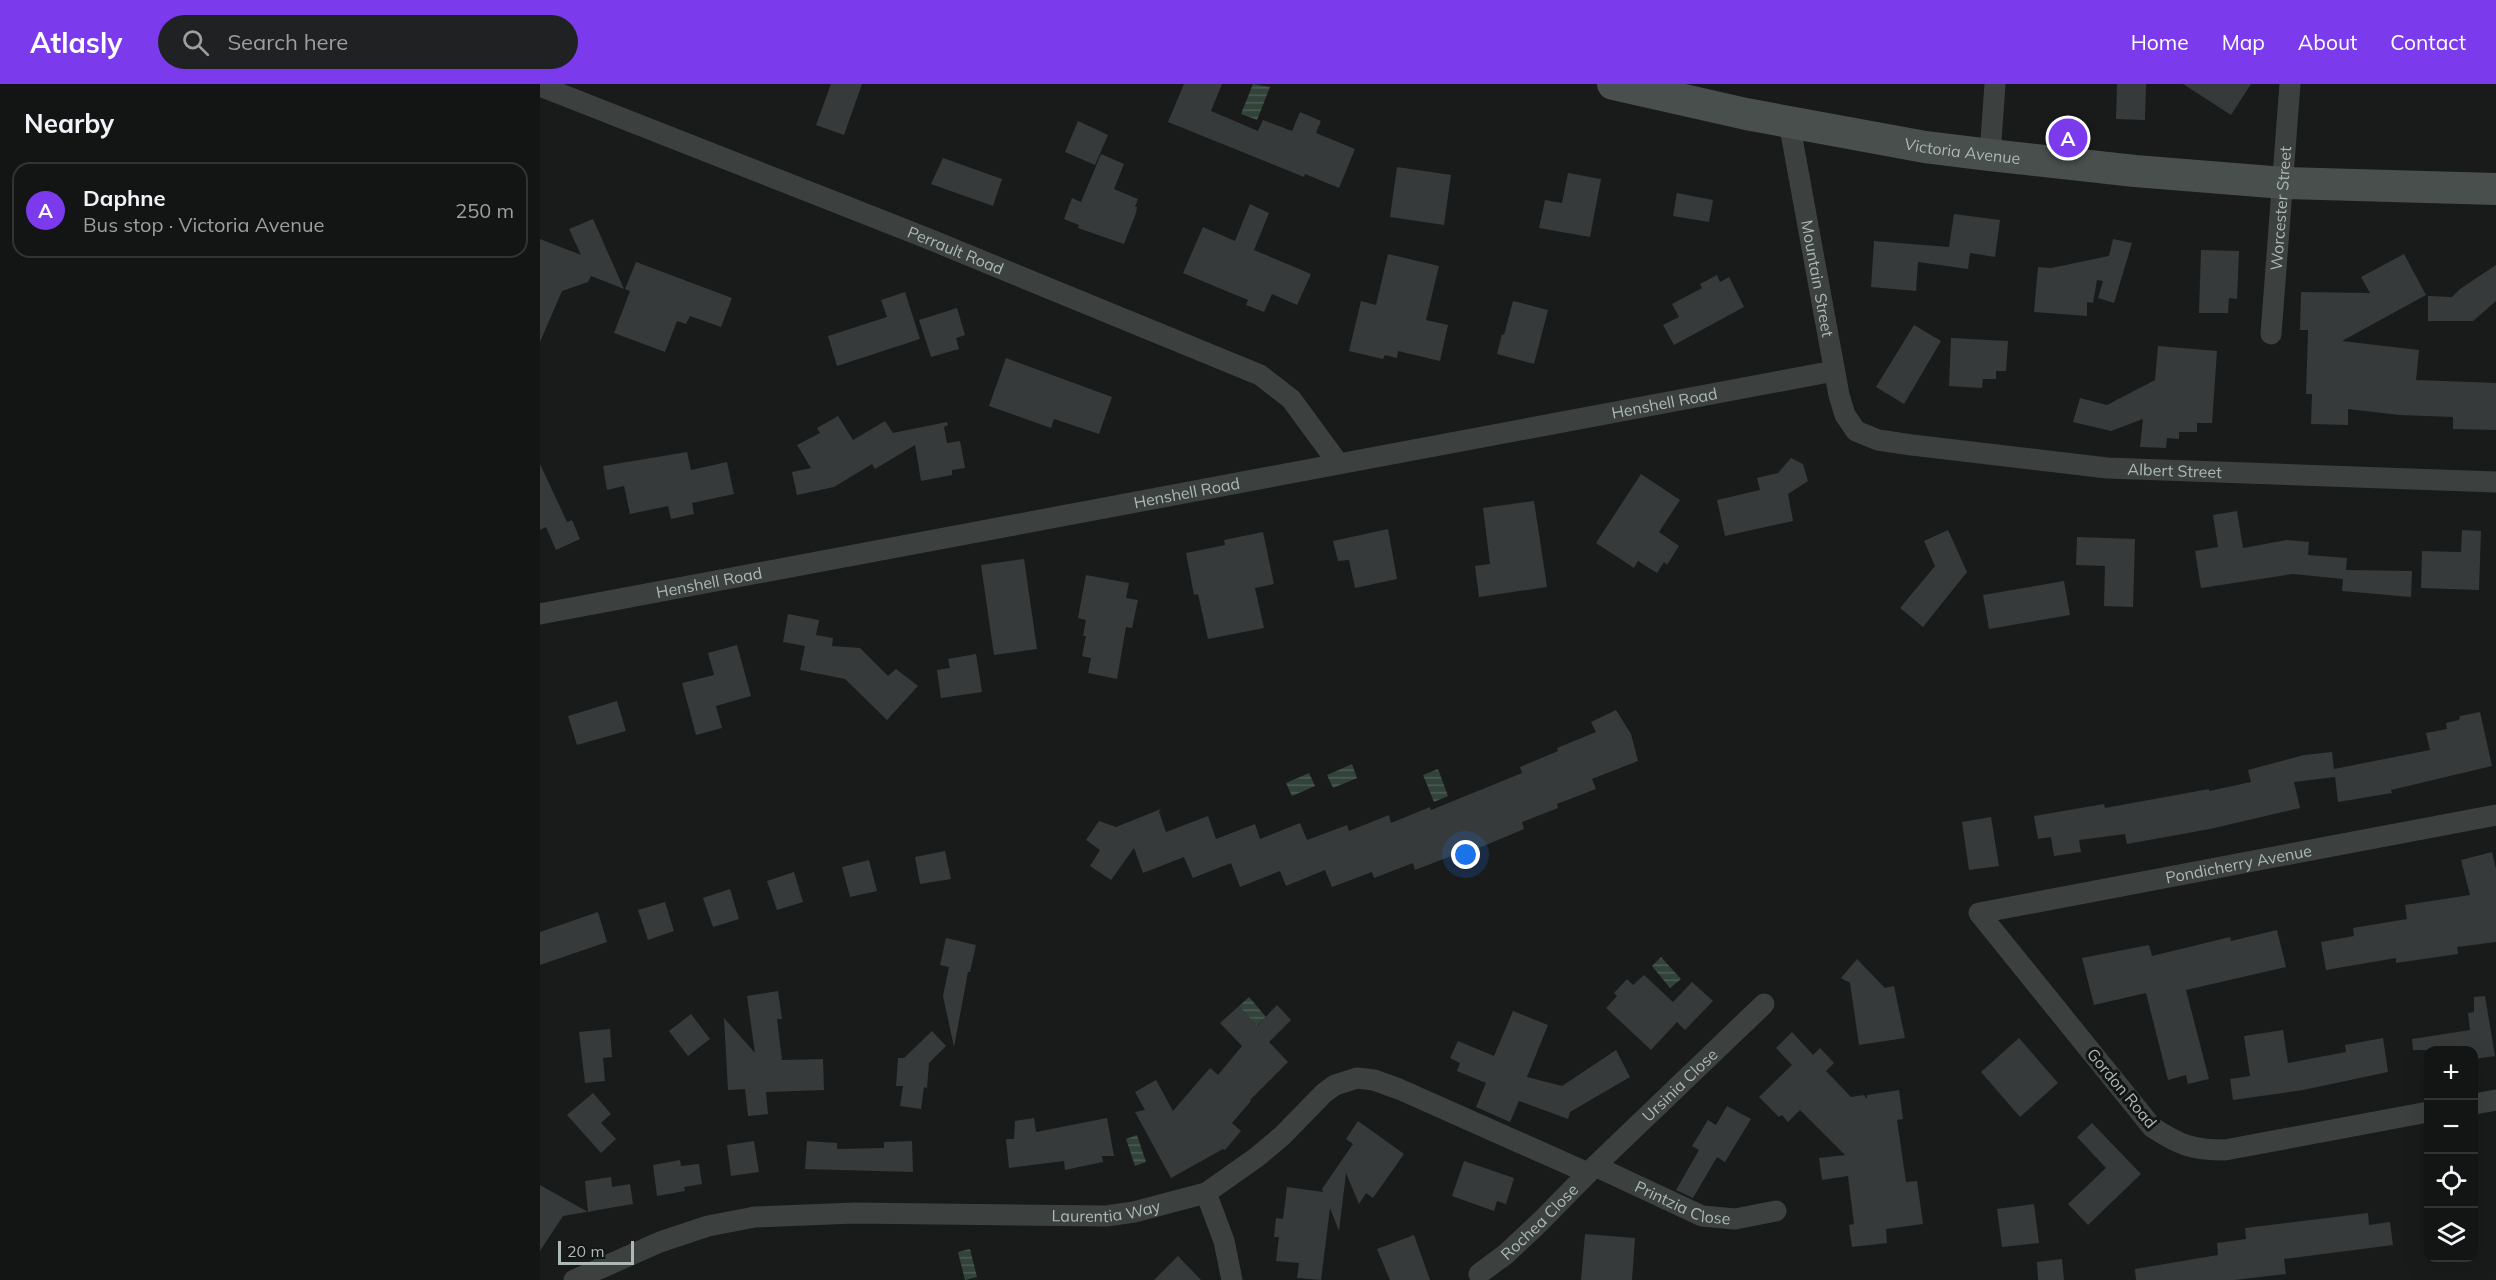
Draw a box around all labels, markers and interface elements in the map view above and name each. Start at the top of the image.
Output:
search box [158,15,578,69]
text: Atlasly [30,25,122,60]
icon: search [179,26,212,59]
text: Search here [227,28,348,56]
text: Home [2131,29,2189,55]
text: Map [2222,29,2265,55]
text: About [2298,29,2357,55]
text: Contact [2390,29,2466,55]
text: Nearby [24,107,114,140]
pin: A [2048,116,2087,160]
street label: Victoria Avenue [1903,133,2021,168]
street label: Worcester Street [2266,145,2295,271]
text: Daphne [83,184,166,212]
text: A [38,198,53,223]
text: 250 m [455,198,514,223]
text: Bus stop · Victoria Avenue [83,212,324,237]
street label: Mountain Street [1797,218,1838,339]
street label: Perrault Road [905,222,1007,279]
street label: Henshell Road [1610,383,1719,423]
street label: Albert Street [2127,459,2222,482]
street label: Henshell Road [1132,473,1241,512]
street label: Henshell Road [654,563,764,602]
your location [1451,840,1480,869]
street label: Pondicherry Avenue [2164,840,2313,887]
street label: Ursinia Close [1638,1044,1721,1126]
street label: Gordon Road [2083,1044,2161,1132]
map controls [2424,1046,2478,1262]
button: + [2424,1046,2478,1100]
button: − [2424,1100,2478,1154]
button: locate [2424,1154,2478,1208]
street label: Printzia Close [1632,1176,1731,1229]
street label: Rochea Close [1496,1179,1582,1264]
street label: Laurentia Way [1052,1195,1163,1226]
button: layers [2424,1208,2478,1262]
scale bar [558,1238,634,1266]
text: 20 m [567,1241,604,1261]

